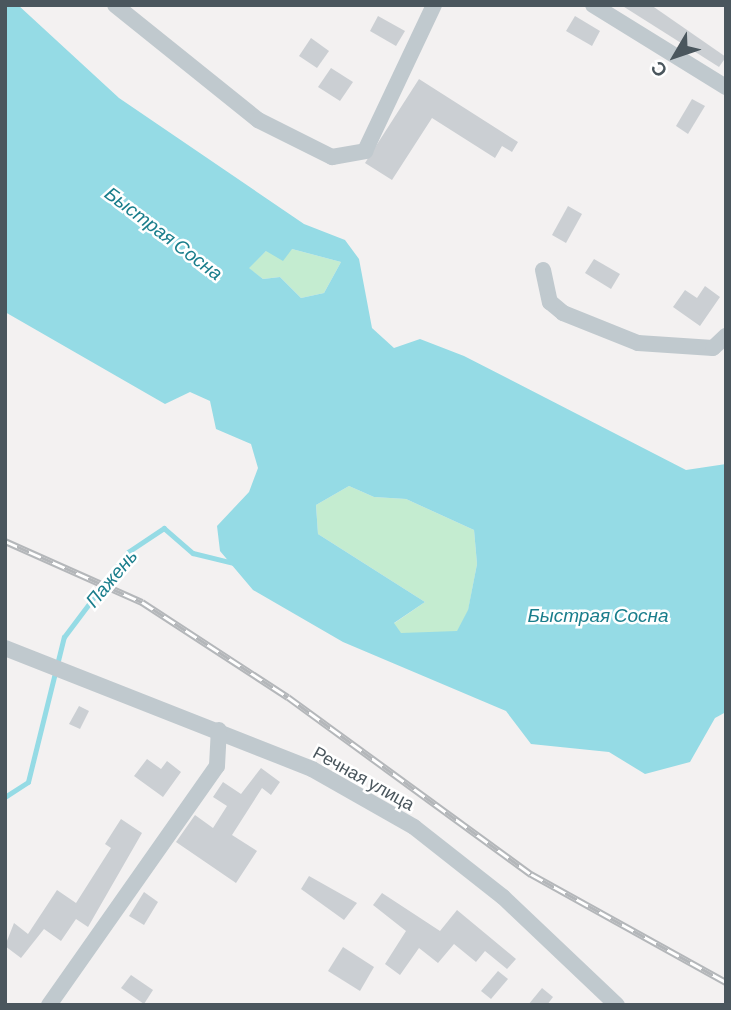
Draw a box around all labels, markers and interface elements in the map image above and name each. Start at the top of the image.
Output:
north arrow [640,21,710,91]
text: С [645,57,672,82]
water label: Быстрая Сосна [101,181,227,285]
water label: Пажень [80,544,142,612]
water label: Быстрая Сосна [527,604,669,626]
street label: Речная улица [309,741,419,815]

